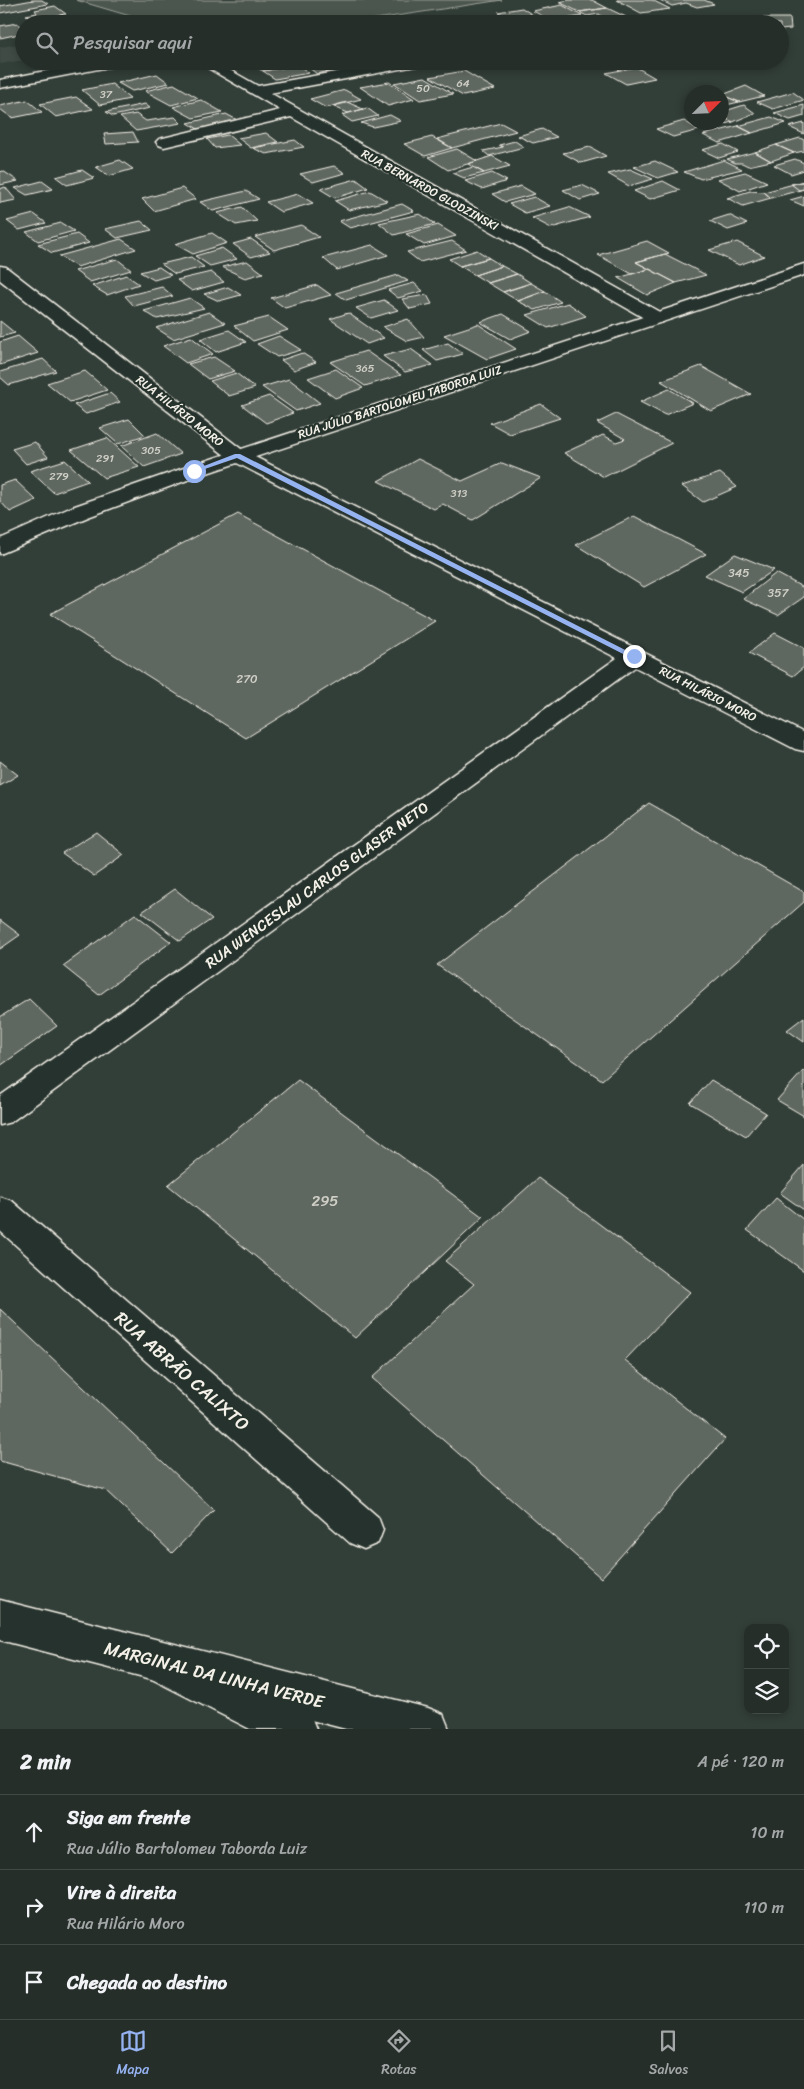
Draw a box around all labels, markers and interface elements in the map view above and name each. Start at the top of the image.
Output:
search box [15,15,789,70]
text: Pesquisar aqui [73,26,192,59]
icon: search [33,29,61,57]
house number: 64 [456,74,470,93]
house number: 50 [416,79,430,98]
house number: 37 [100,85,113,104]
north arrow [684,85,729,130]
street label: RUA BERNARDO GLODZINSKI [357,143,503,237]
street label: RUA JÚLIO BARTOLOMEU TABORDA LUIZ [295,358,505,446]
house number: 365 [355,359,375,378]
street label: RUA HILÁRIO MORO [131,369,229,453]
house number: 305 [141,441,161,460]
house number: 291 [96,449,114,468]
route start [183,460,206,483]
house number: 279 [49,467,69,486]
house number: 313 [451,484,467,503]
house number: 345 [728,562,750,584]
house number: 357 [768,582,790,604]
route end [623,645,646,668]
street label: RUA HILÁRIO MORO [655,660,761,728]
house number: 270 [236,668,258,690]
street label: RUA WENCESLAU CARLOS GLASER NETO [199,795,435,975]
house number: 295 [311,1188,339,1214]
street label: RUA ABRÃO CALIXTO [107,1303,257,1439]
map controls [744,1624,789,1714]
button: locate [744,1624,789,1669]
street label: MARGINAL DA LINHA VERDE [101,1632,328,1718]
button: layers [744,1669,789,1714]
text: 2 min [20,1743,71,1781]
text: A pé · 120 m [697,1747,784,1776]
text: Siga em frente [67,1801,190,1834]
icon: ahead [20,1818,48,1846]
text: 10 m [751,1818,784,1847]
text: Rua Júlio Bartolomeu Taborda Luiz [67,1834,307,1863]
text: Vire à direita [67,1876,176,1909]
icon: right [20,1893,48,1921]
text: 110 m [744,1893,784,1922]
text: Rua Hilário Moro [67,1909,185,1938]
text: Chegada ao destino [67,1966,227,1999]
icon: arrive [20,1968,48,1996]
tab: Mapa [116,2027,149,2082]
tab: Rotas [381,2027,416,2082]
tab: Salvos [649,2027,688,2082]

